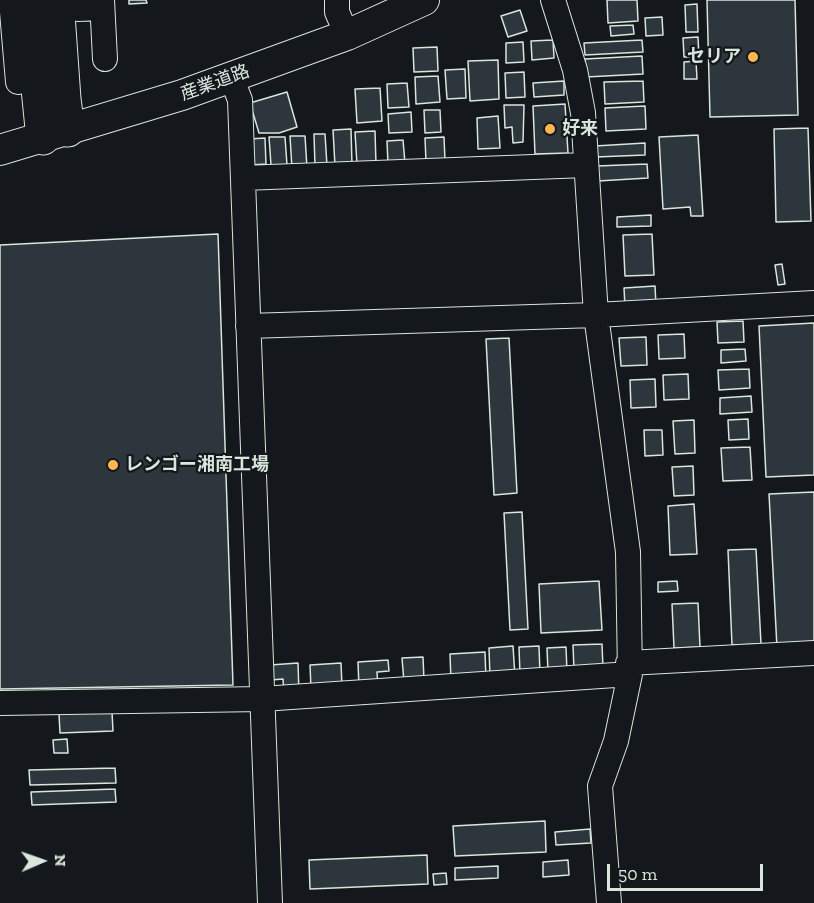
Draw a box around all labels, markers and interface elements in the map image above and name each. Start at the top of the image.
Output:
place label: セリア [687,46,741,68]
marker: セリア [746,50,760,64]
street label: 産業道路 [177,61,253,105]
place label: 好来 [562,118,598,140]
marker: 好来 [543,122,557,136]
place label: レンゴー湘南工場 [125,454,269,476]
marker: レンゴー湘南工場 [106,458,120,472]
north arrow [12,831,72,891]
scale bar [610,852,766,890]
text: N [51,854,70,867]
text: 50 m [618,863,657,885]

